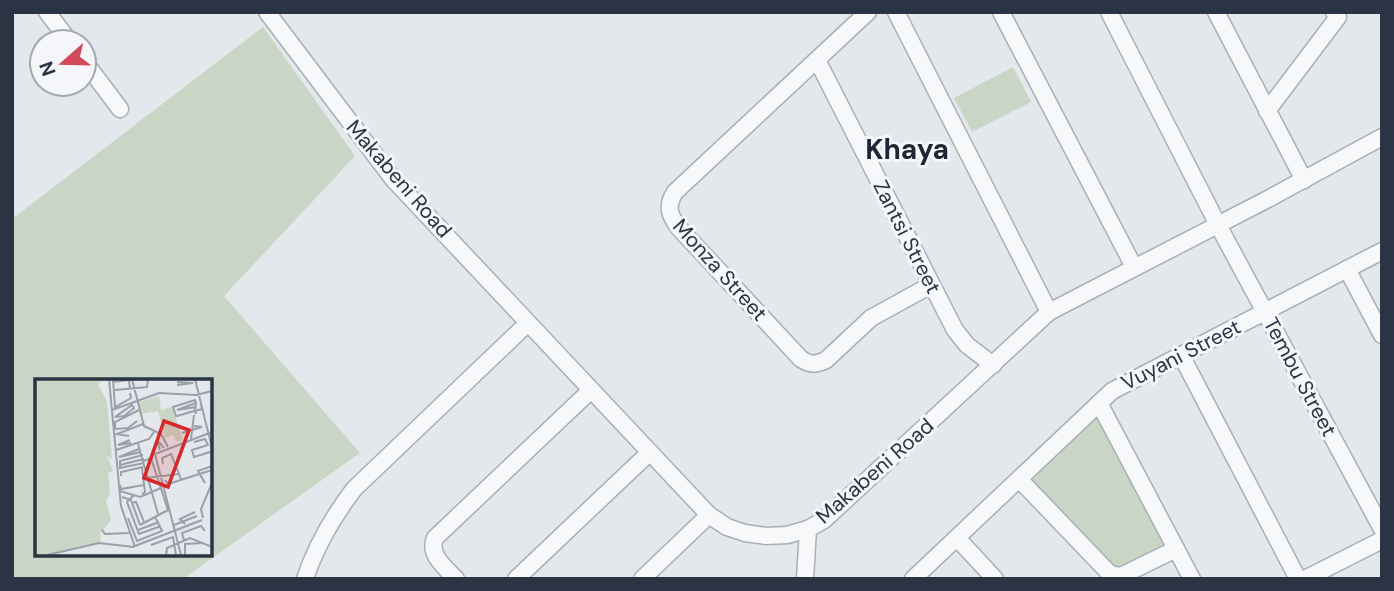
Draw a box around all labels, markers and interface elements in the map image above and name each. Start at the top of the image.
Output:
north arrow [28,28,98,98]
text: N [33,58,62,79]
street label: Makabeni Road [340,114,458,244]
district label: Khaya [865,131,949,168]
street label: Zantsi Street [866,176,948,298]
street label: Monza Street [667,213,773,327]
street label: Vuyani Street [1117,313,1245,397]
street label: Tembu Street [1257,313,1343,441]
inset map [35,379,212,556]
street label: Makabeni Road [810,412,940,530]

